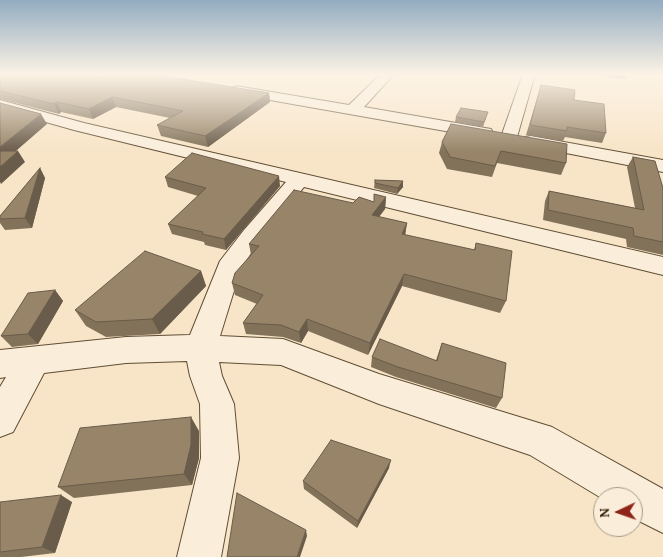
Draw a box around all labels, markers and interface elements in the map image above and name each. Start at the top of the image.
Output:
north arrow [593,487,643,537]
text: N [594,508,614,518]

